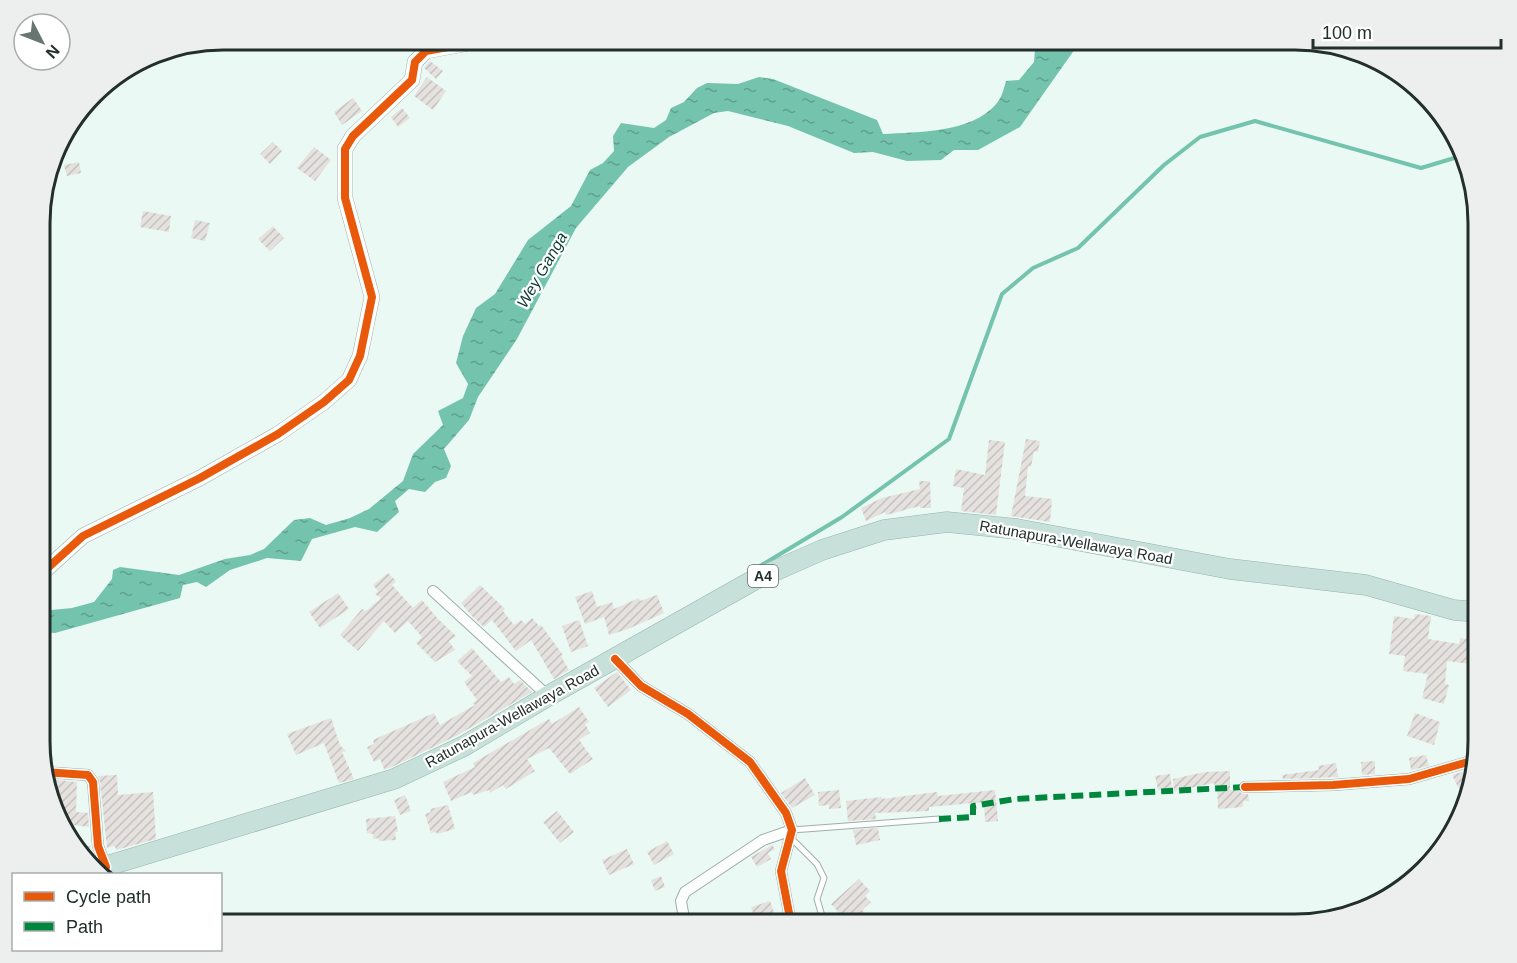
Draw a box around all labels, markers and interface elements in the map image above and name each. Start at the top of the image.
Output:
north arrow [12,12,72,72]
scale bar [1313,12,1500,50]
text: 100 m [1322,23,1372,43]
text: N [43,42,63,62]
water label: Wey Ganga [514,229,570,311]
street label: Ratunapura-Wellawaya Road [978,517,1174,567]
road number: A4 [748,565,778,587]
street label: Ratunapura-Wellawaya Road [422,661,602,771]
legend [12,873,222,951]
text: Cycle path [66,887,151,907]
text: Path [66,917,103,937]

